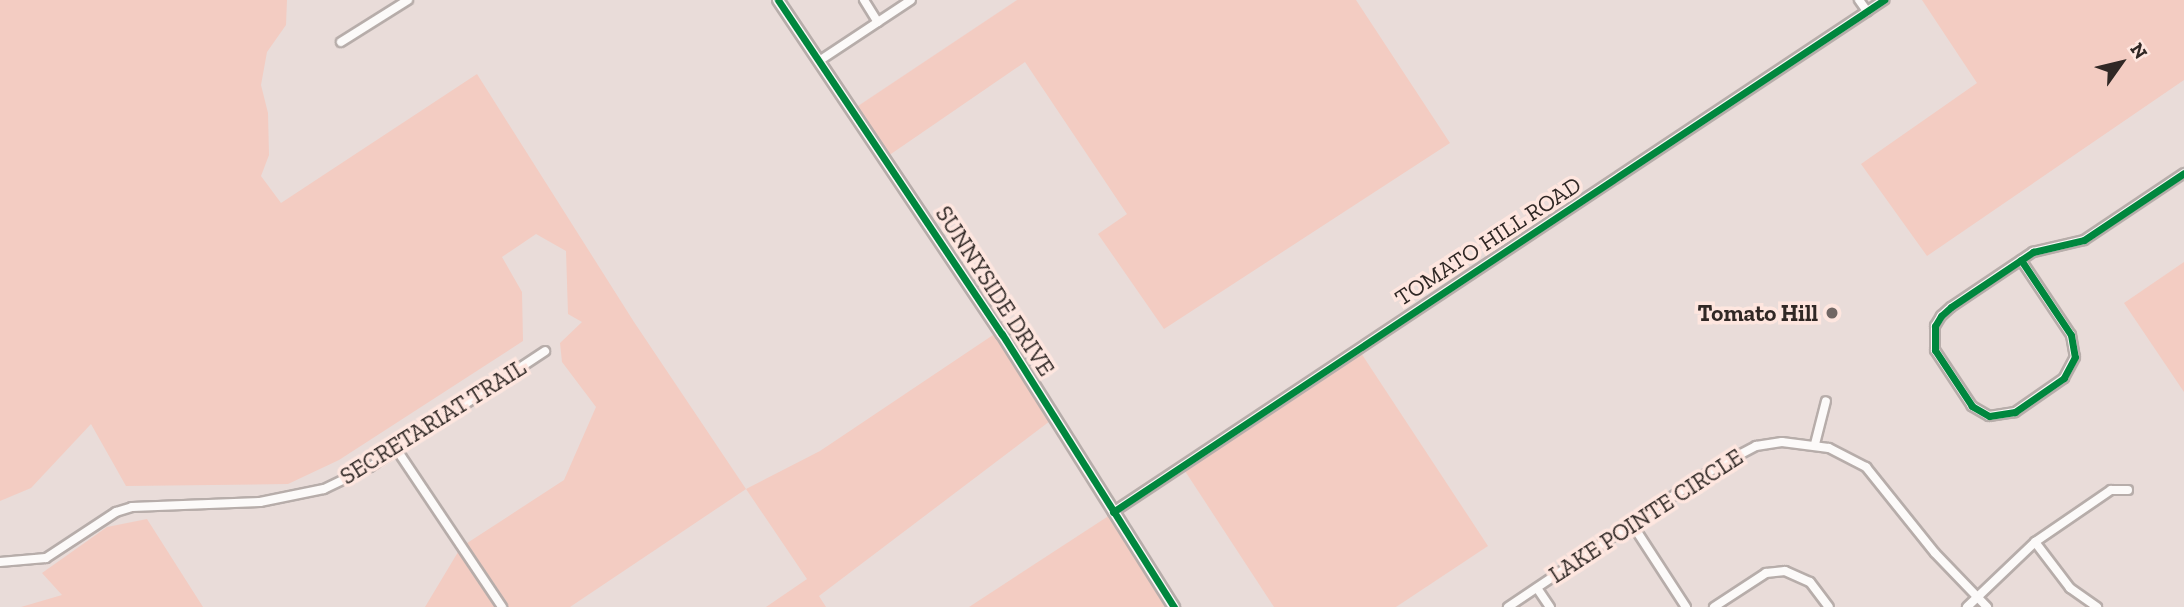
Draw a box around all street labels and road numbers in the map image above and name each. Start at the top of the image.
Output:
street label: TOMATO HILL ROAD [1390,170,1586,312]
street label: SUNNYSIDE DRIVE [930,201,1060,381]
street label: SECRETARIAT TRAIL [335,354,531,490]
street label: LAKE POINTE CIRCLE [1544,443,1748,589]

